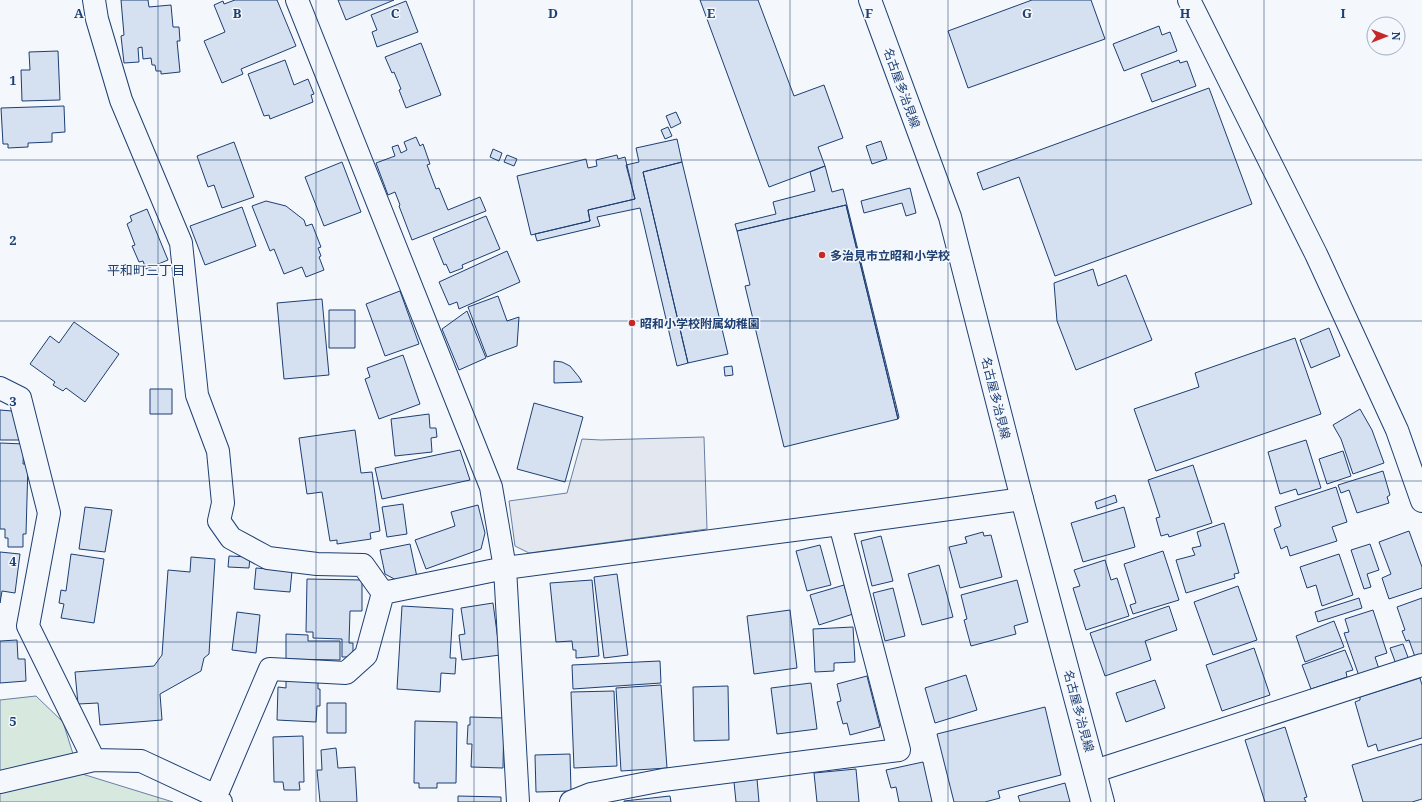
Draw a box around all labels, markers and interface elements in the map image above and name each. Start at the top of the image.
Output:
text: A [74,4,84,22]
text: B [233,4,242,22]
text: C [391,4,400,22]
text: D [548,4,558,22]
text: E [707,4,716,22]
text: F [865,4,873,22]
text: G [1022,4,1032,22]
text: H [1180,4,1191,22]
text: I [1340,4,1346,22]
north arrow [1366,16,1406,56]
text: N [1389,32,1404,41]
street label: 名古屋多治見線 [880,46,924,130]
text: 1 [9,71,17,89]
text: 2 [9,231,17,249]
place label: 多治見市立昭和小学校 [830,247,950,264]
marker: 多治見市立昭和小学校 [817,250,827,260]
district label: 平和町三丁目 [107,261,185,279]
place label: 昭和小学校附属幼稚園 [640,315,760,332]
marker: 昭和小学校附属幼稚園 [627,318,637,328]
street label: 名古屋多治見線 [978,355,1014,441]
text: 3 [9,392,17,410]
text: 4 [9,552,17,570]
street label: 名古屋多治見線 [1060,668,1098,754]
text: 5 [9,712,17,730]

